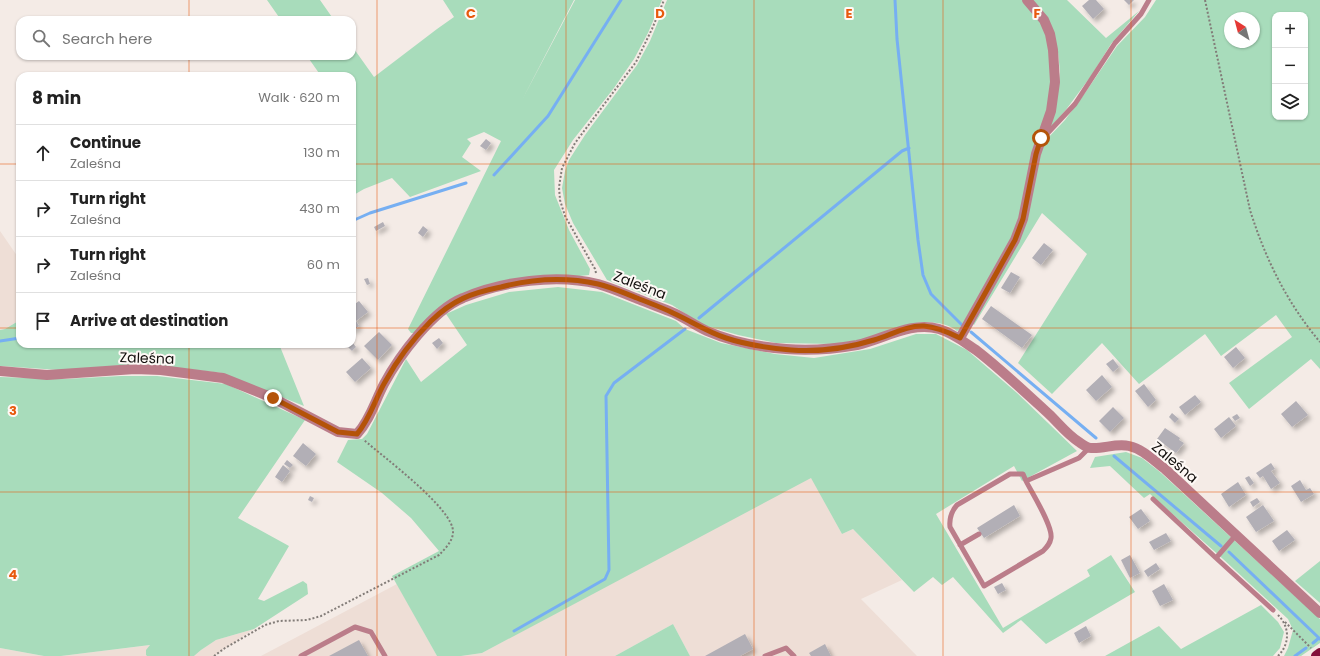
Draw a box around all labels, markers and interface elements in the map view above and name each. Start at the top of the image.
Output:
text: C [466,4,476,23]
text: D [655,4,665,23]
text: E [845,4,853,23]
text: F [1033,4,1041,23]
north arrow [1224,12,1260,48]
map controls [1272,12,1308,120]
button: + [1272,12,1308,48]
search box [16,16,356,60]
icon: search [30,27,52,49]
text: Search here [62,28,152,49]
button: − [1272,48,1308,84]
button: layers [1272,84,1308,120]
text: 8 min [32,86,81,110]
text: Walk · 620 m [258,88,340,107]
route start [1032,129,1050,147]
text: Continue [70,132,141,153]
icon: ahead [32,142,54,164]
text: 130 m [303,143,340,162]
text: Zaleśna [70,154,121,173]
text: Turn right [70,188,146,209]
icon: right [32,198,54,220]
text: 430 m [299,199,340,218]
text: Zaleśna [70,210,121,229]
text: Turn right [70,244,146,265]
icon: right [32,254,54,276]
text: 60 m [307,255,340,274]
text: Zaleśna [70,266,121,285]
street label: Zaleśna [611,266,669,304]
icon: arrive [32,310,54,332]
text: Arrive at destination [70,310,228,331]
street label: Zaleśna [119,347,175,369]
route end [264,389,282,407]
text: 3 [9,401,17,420]
street label: Zaleśna [1148,437,1202,487]
text: 4 [9,565,18,584]

